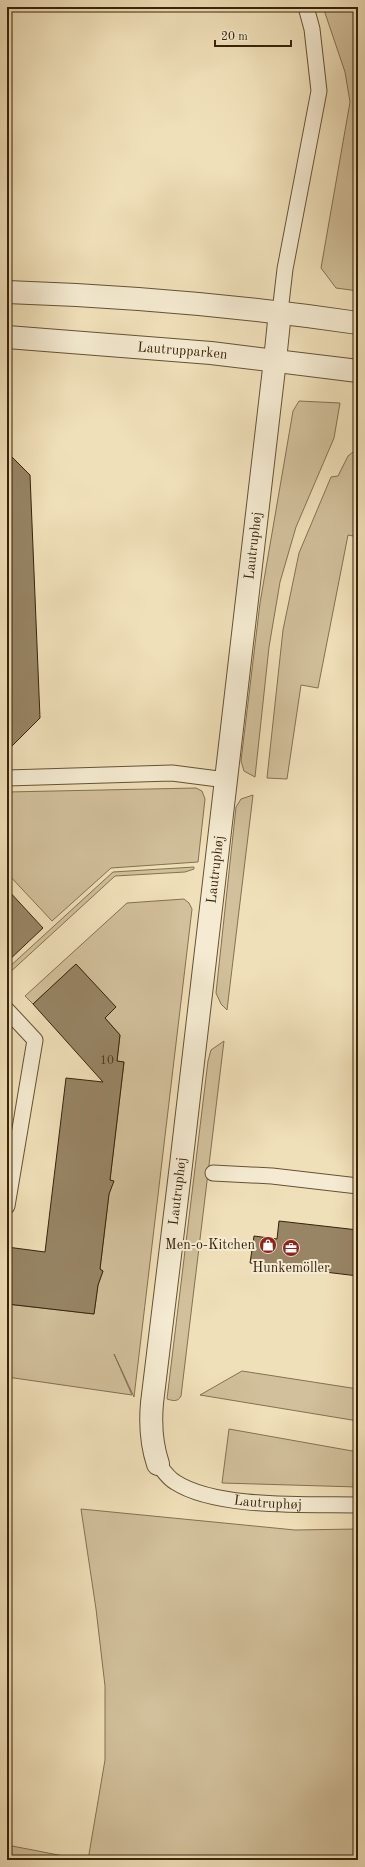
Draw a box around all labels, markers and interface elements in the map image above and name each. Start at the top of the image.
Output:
scale bar [215,22,291,48]
text: 20 m [221,31,248,43]
street label: Lautrupparken [137,340,229,362]
street label: Lautruphøj [242,511,264,580]
street label: Lautruphøj [205,835,226,904]
house number: 10 [100,1055,114,1067]
street label: Lautruphøj [167,1157,189,1226]
shop icon: Men-o-Kitchen [258,1235,278,1255]
place label: Men-o-Kitchen [165,1238,255,1252]
office icon: Hunkemöller [281,1238,301,1258]
place label: Hunkemöller [252,1261,330,1275]
street label: Lautruphøj [233,1493,302,1512]

